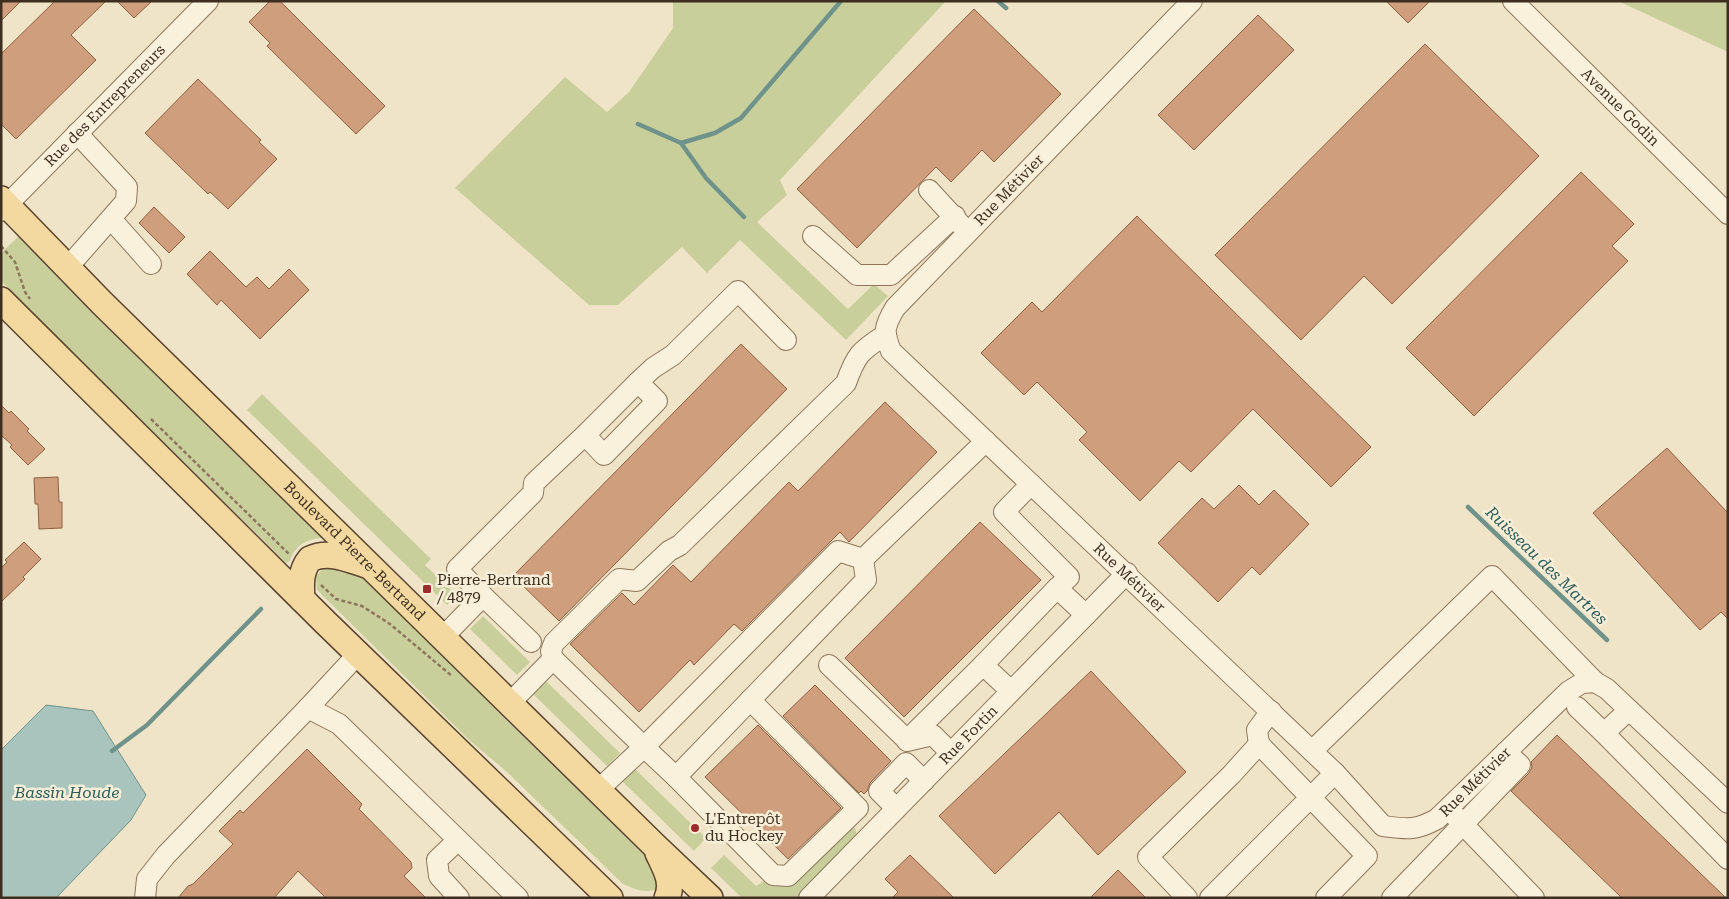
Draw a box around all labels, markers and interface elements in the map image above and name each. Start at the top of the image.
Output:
street label: Rue des Entrepreneurs [41,41,169,170]
street label: Avenue Godin [1577,65,1663,150]
street label: Rue Métivier [971,151,1047,229]
street label: Boulevard Pierre-Bertrand [280,478,429,625]
water label: Ruisseau des Martres [1481,502,1611,628]
street label: Rue Métivier [1090,539,1169,616]
place label: Pierre-Bertrand / 4879 [436,571,551,606]
marker: Pierre-Bertrand / 4879 [421,583,433,595]
street label: Rue Fortin [936,702,1002,768]
street label: Rue Métivier [1436,743,1515,821]
water label: Bassin Houde [14,783,119,802]
place label: L'Entrepôt du Hockey [705,810,784,845]
marker: L'Entrepôt du Hockey [689,822,701,834]

